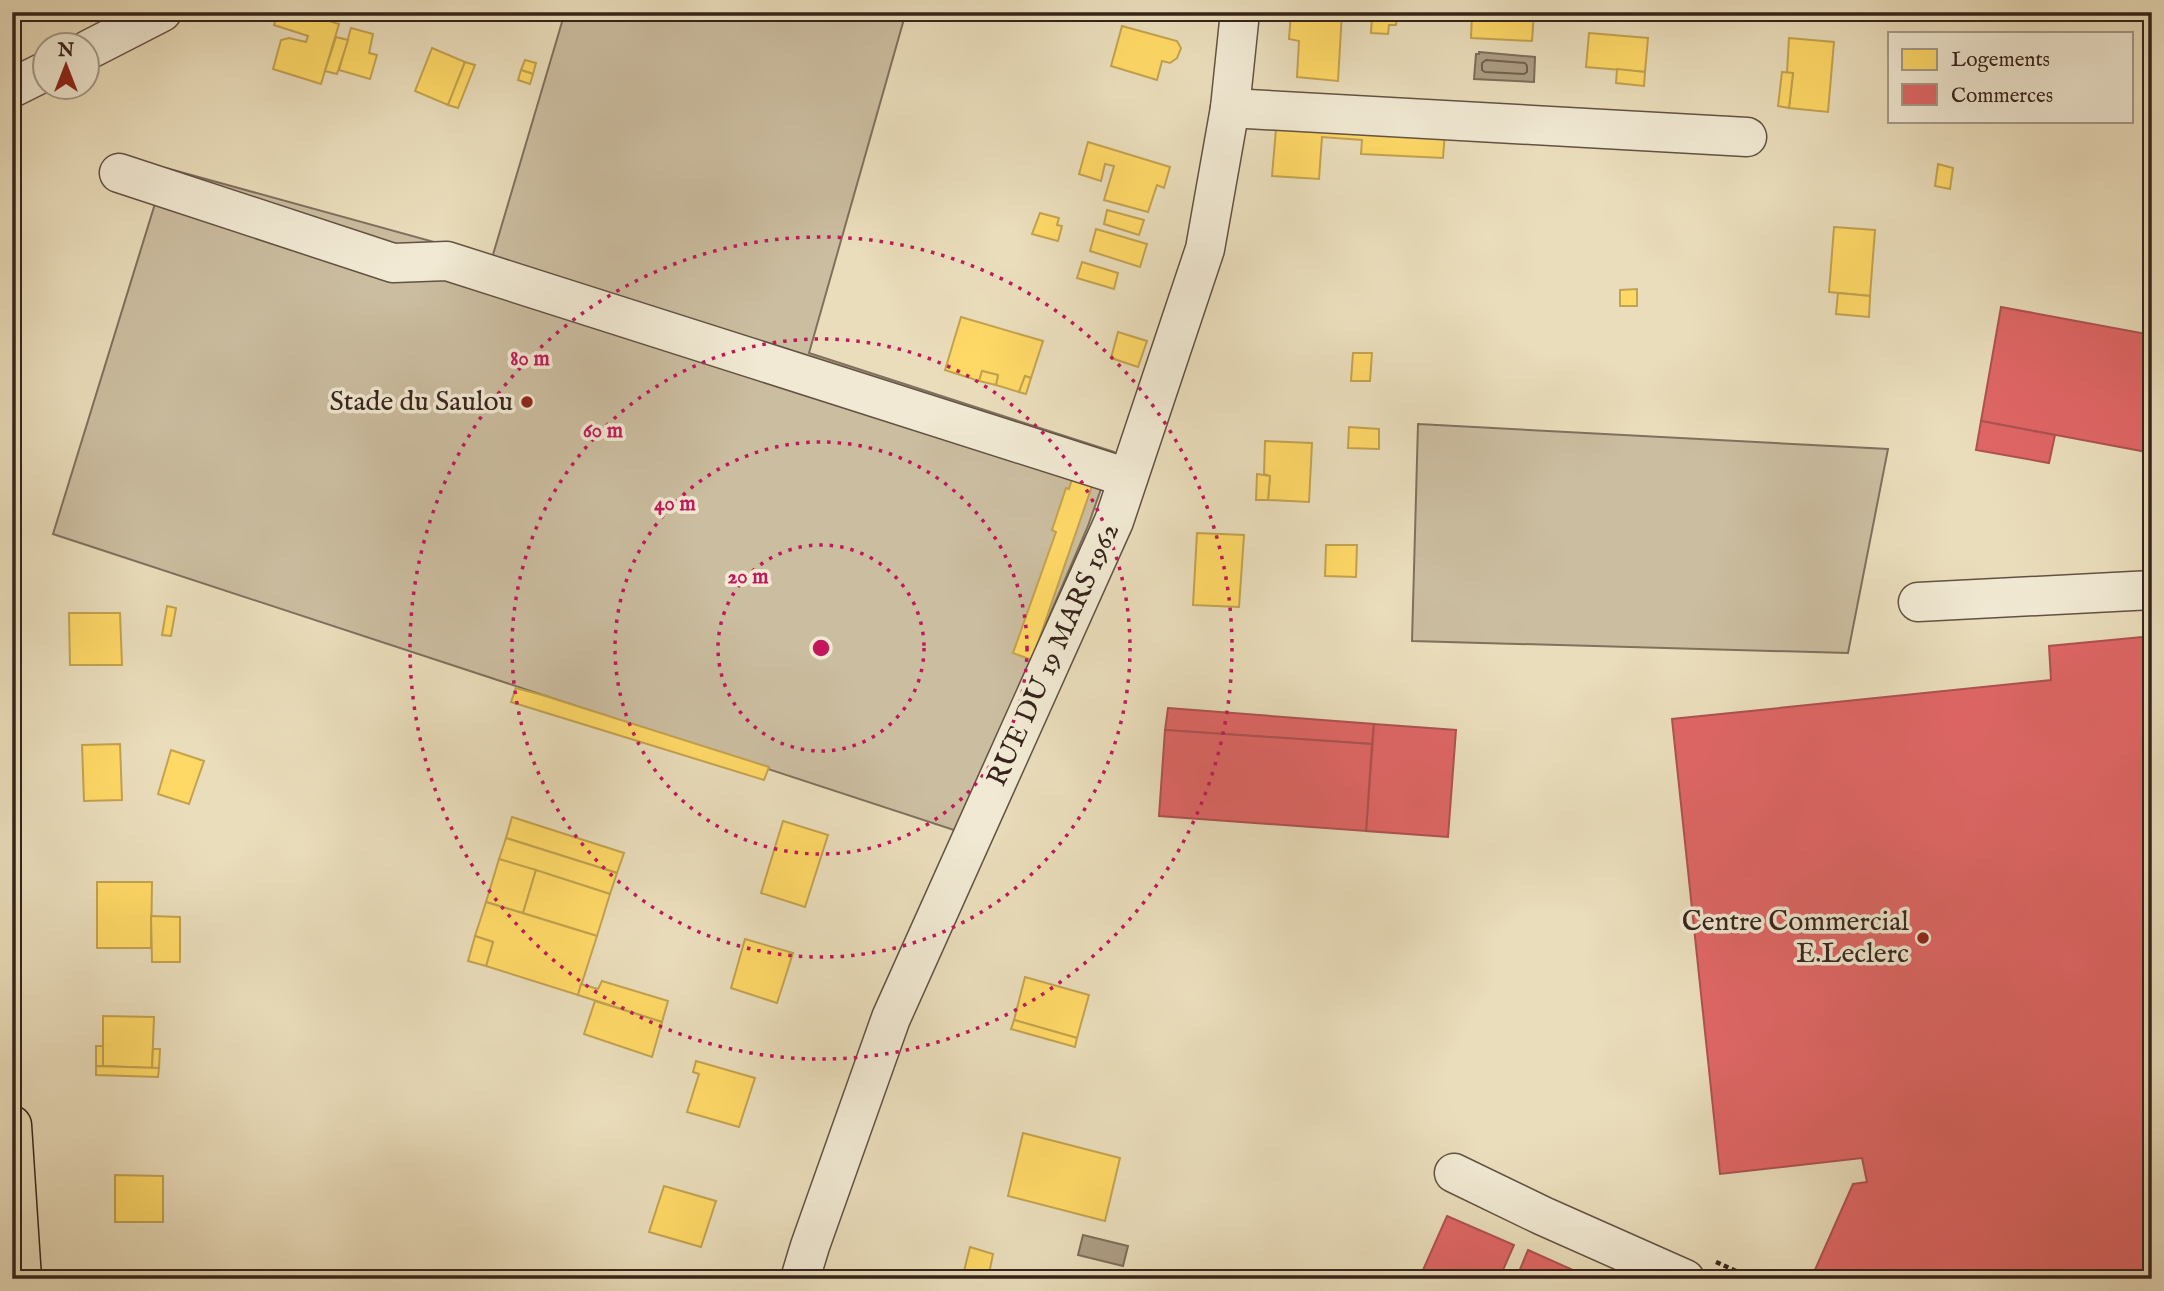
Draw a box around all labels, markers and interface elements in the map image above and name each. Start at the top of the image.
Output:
north arrow [32,32,102,102]
legend [1888,32,2132,122]
text: N [57,39,75,63]
text: Logements [1951,47,2050,74]
text: Commerces [1951,83,2053,110]
text: 80 m [510,346,550,373]
place label: Stade du Saulou [329,385,513,420]
marker: Stade du Saulou [519,394,535,410]
text: 60 m [583,418,624,445]
text: 40 m [654,491,696,518]
street label: RUE DU 19 MARS 1962 [980,518,1128,792]
text: 20 m [728,564,769,591]
centre of rings [809,636,833,660]
place label: Centre Commercial E.Leclerc [1682,905,1909,972]
marker: Centre Commercial E.Leclerc [1915,930,1931,946]

